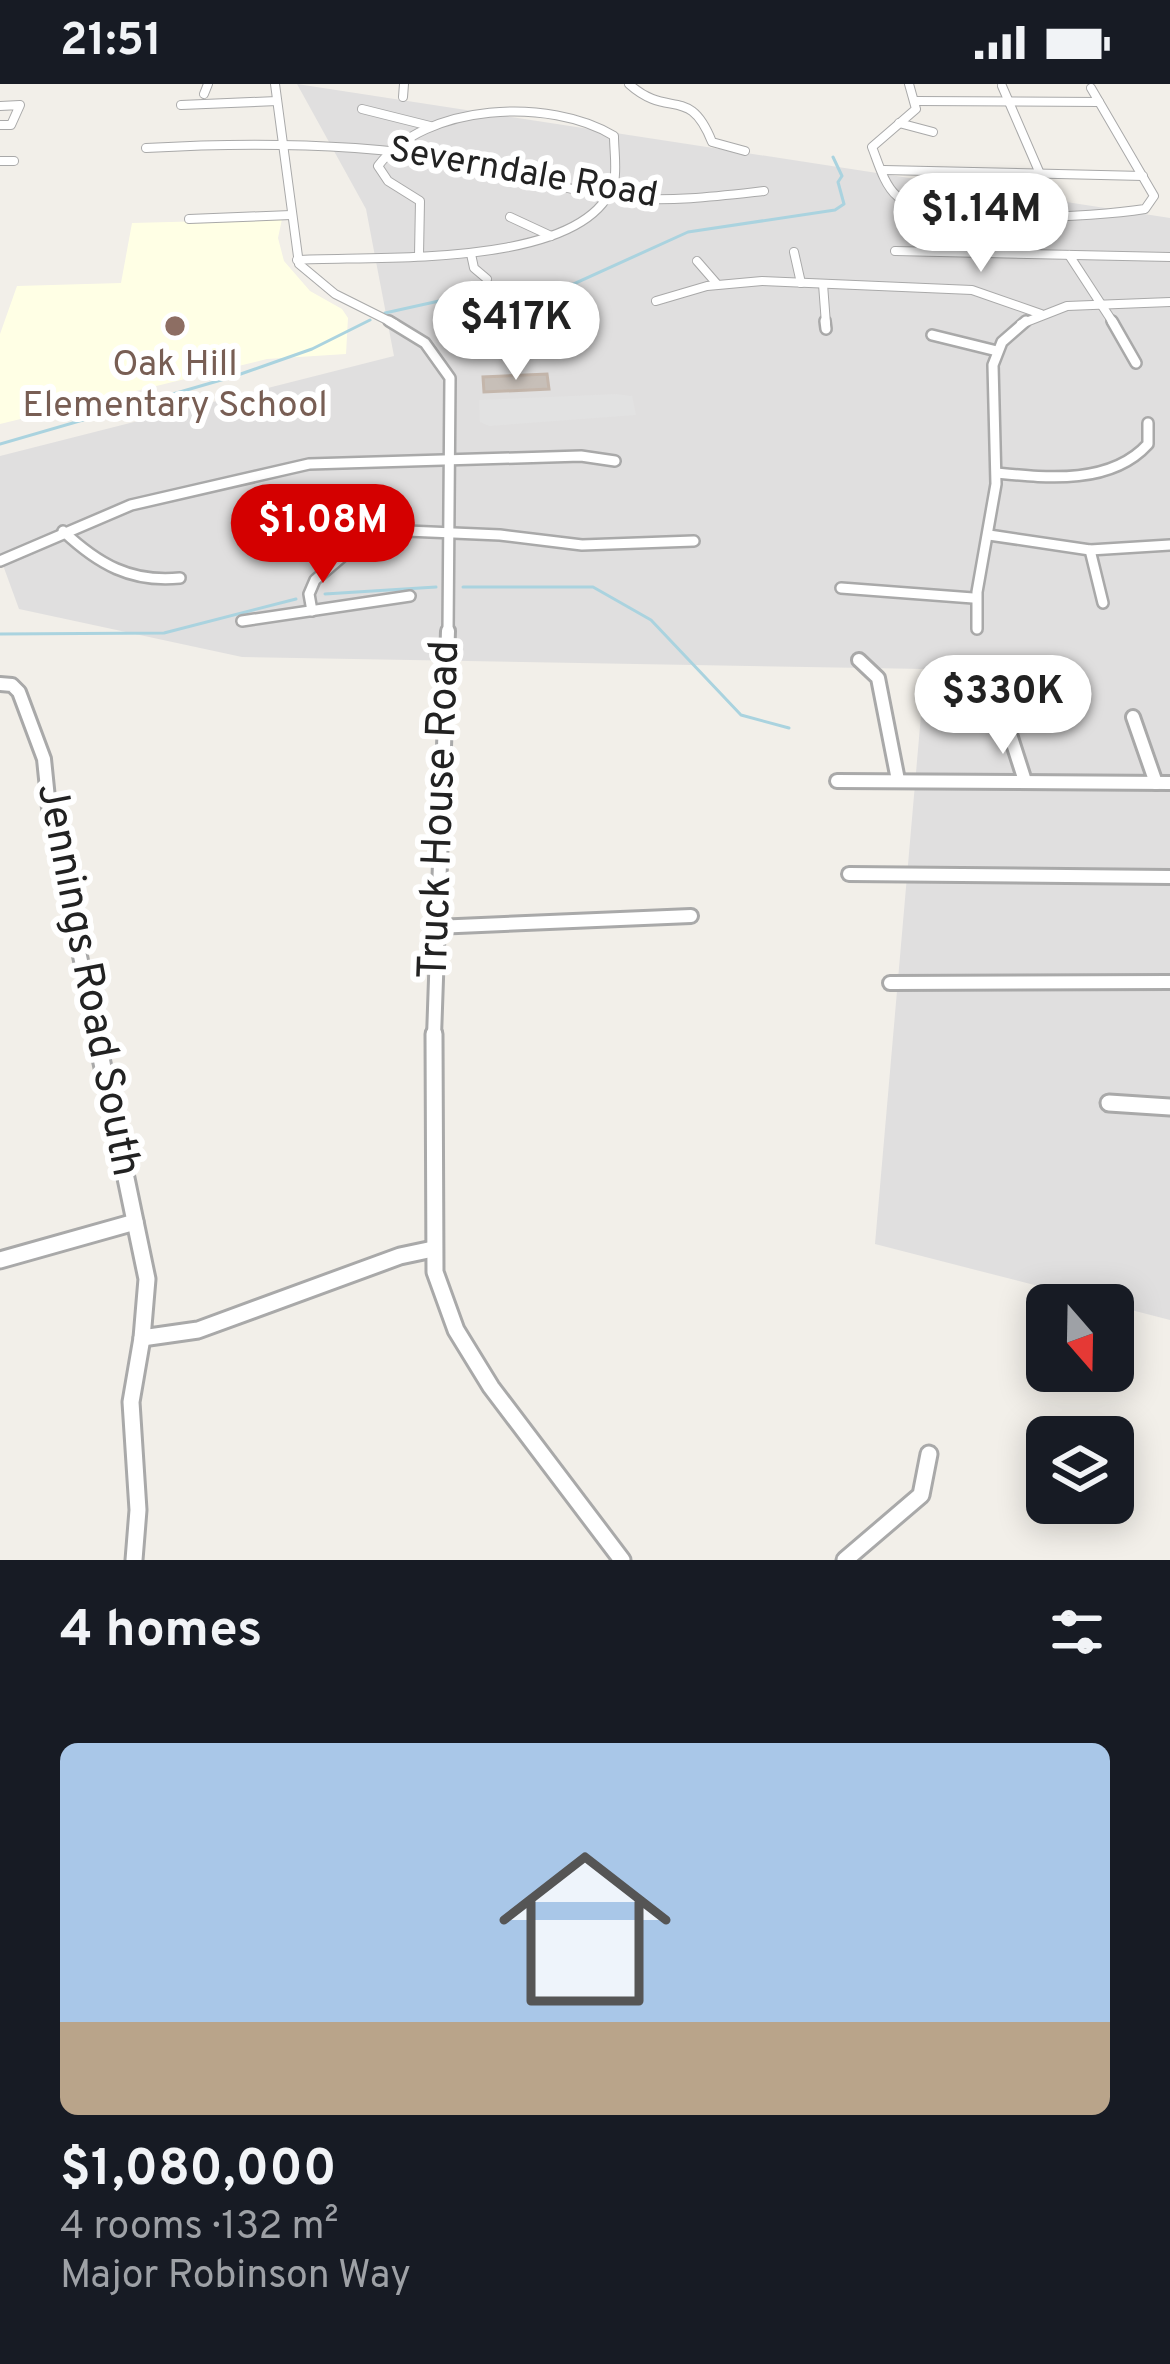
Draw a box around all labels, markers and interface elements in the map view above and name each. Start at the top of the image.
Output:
text: 21:51 [60,14,162,71]
street label: Severndale Road [385,128,661,220]
pin: $1.14M [883,173,1079,275]
text: $1.14M [920,187,1042,236]
pin: $417K [432,281,600,383]
text: $417K [460,295,572,344]
marker: Oak Hill Elementary School [162,313,188,339]
place label: Oak Hill Elementary School [22,343,328,430]
pin: $1.08M [225,484,421,586]
text: $1.08M [258,498,388,547]
street label: Truck House Road [409,640,473,980]
pin: $330K [919,655,1087,757]
text: $330K [942,669,1064,718]
street label: Jennings Road South [23,779,151,1181]
north arrow [1026,1284,1134,1392]
map controls [1026,1284,1134,1524]
button: layers [1026,1416,1134,1524]
icon: filters [1044,1599,1110,1665]
text: 4 homes [60,1600,262,1665]
icon: home [477,1821,693,2037]
text: $1,080,000 [60,2139,336,2204]
text: 4 rooms · 132 m² [60,2204,339,2253]
text: Major Robinson Way [60,2253,411,2302]

